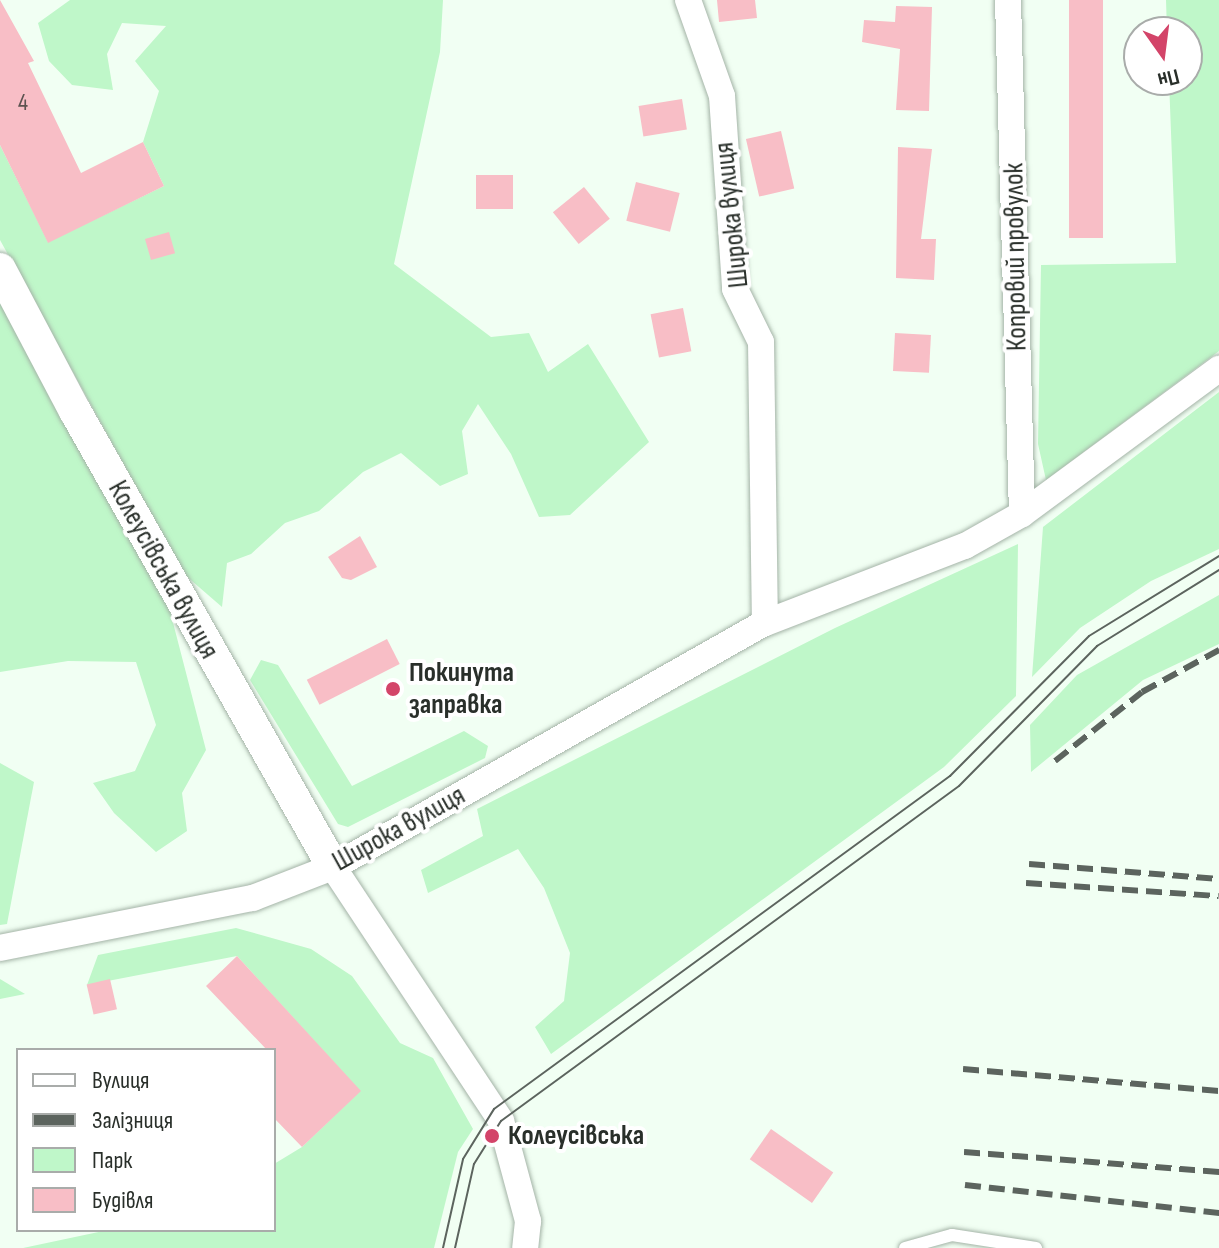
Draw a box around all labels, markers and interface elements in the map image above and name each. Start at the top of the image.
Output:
north arrow [1123,16,1203,96]
text: Пн [1155,62,1182,94]
house number: 4 [18,89,28,117]
street label: Широка вулиця [708,141,756,289]
street label: Копровий провулок [998,163,1034,351]
street label: Колеусівська вулиця [100,475,226,665]
place label: Покинута заправка [409,656,514,722]
marker: Покинута заправка [384,680,402,698]
street label: Широка вулиця [327,779,471,879]
legend [16,1048,276,1232]
text: Вулиця [92,1066,150,1095]
text: Залізниця [92,1106,173,1135]
place label: Колеусівська [508,1119,644,1153]
marker: Колеусівська [483,1127,501,1145]
text: Парк [92,1146,132,1175]
text: Будівля [92,1186,153,1215]

